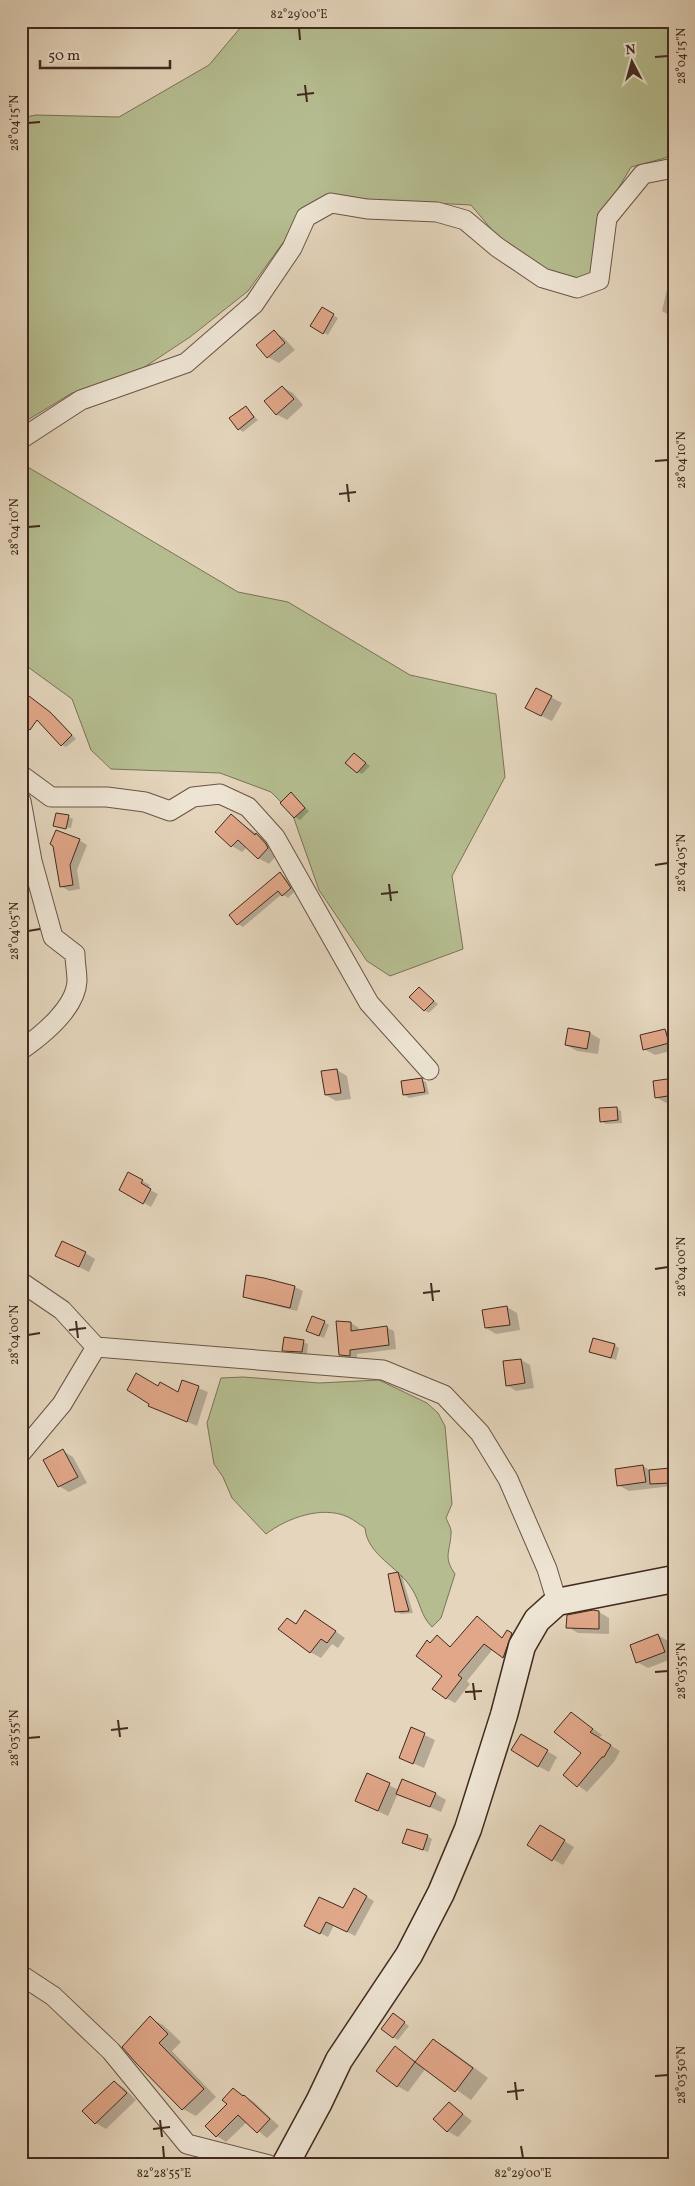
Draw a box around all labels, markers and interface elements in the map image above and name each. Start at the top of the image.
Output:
text: 82°29'00"E [271,7,327,23]
text: 28°04'15"N [674,28,690,84]
scale bar [40,38,170,70]
north arrow [608,38,658,88]
text: N [625,41,637,61]
text: 50 m [48,46,80,67]
text: 28°04'15"N [7,95,23,151]
text: 28°04'10"N [674,431,690,489]
text: 28°04'10"N [7,498,23,556]
text: 28°04'05"N [674,834,690,892]
text: 28°04'05"N [7,902,23,960]
text: 28°04'00"N [674,1237,690,1297]
text: 28°04'00"N [7,1305,23,1365]
text: 28°03'55"N [674,1643,690,1699]
text: 28°03'55"N [7,1710,23,1766]
text: 28°03'50"N [674,2046,690,2104]
text: 82°28'55"E [137,2166,191,2182]
text: 82°29'00"E [495,2166,551,2182]

